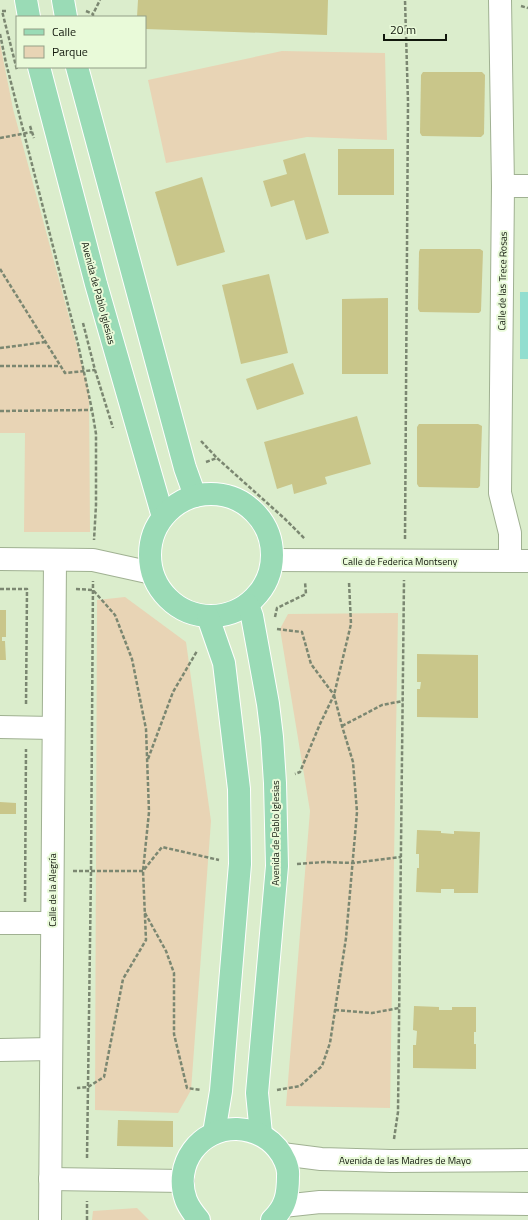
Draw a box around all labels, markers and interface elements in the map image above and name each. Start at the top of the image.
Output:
legend [16,16,146,68]
scale bar [384,16,446,42]
text: 20 m [390,20,416,39]
text: Calle [52,22,76,41]
text: Parque [52,42,88,61]
street label: Calle de las Trece Rosas [494,231,511,331]
street label: Avenida de Pablo Iglesias [78,240,119,346]
street label: Calle de Federica Montseny [343,554,458,569]
street label: Avenida de Pablo Iglesias [268,780,283,886]
street label: Calle de la Alegría [45,853,60,927]
street label: Avenida de las Madres de Mayo [339,1153,471,1168]

